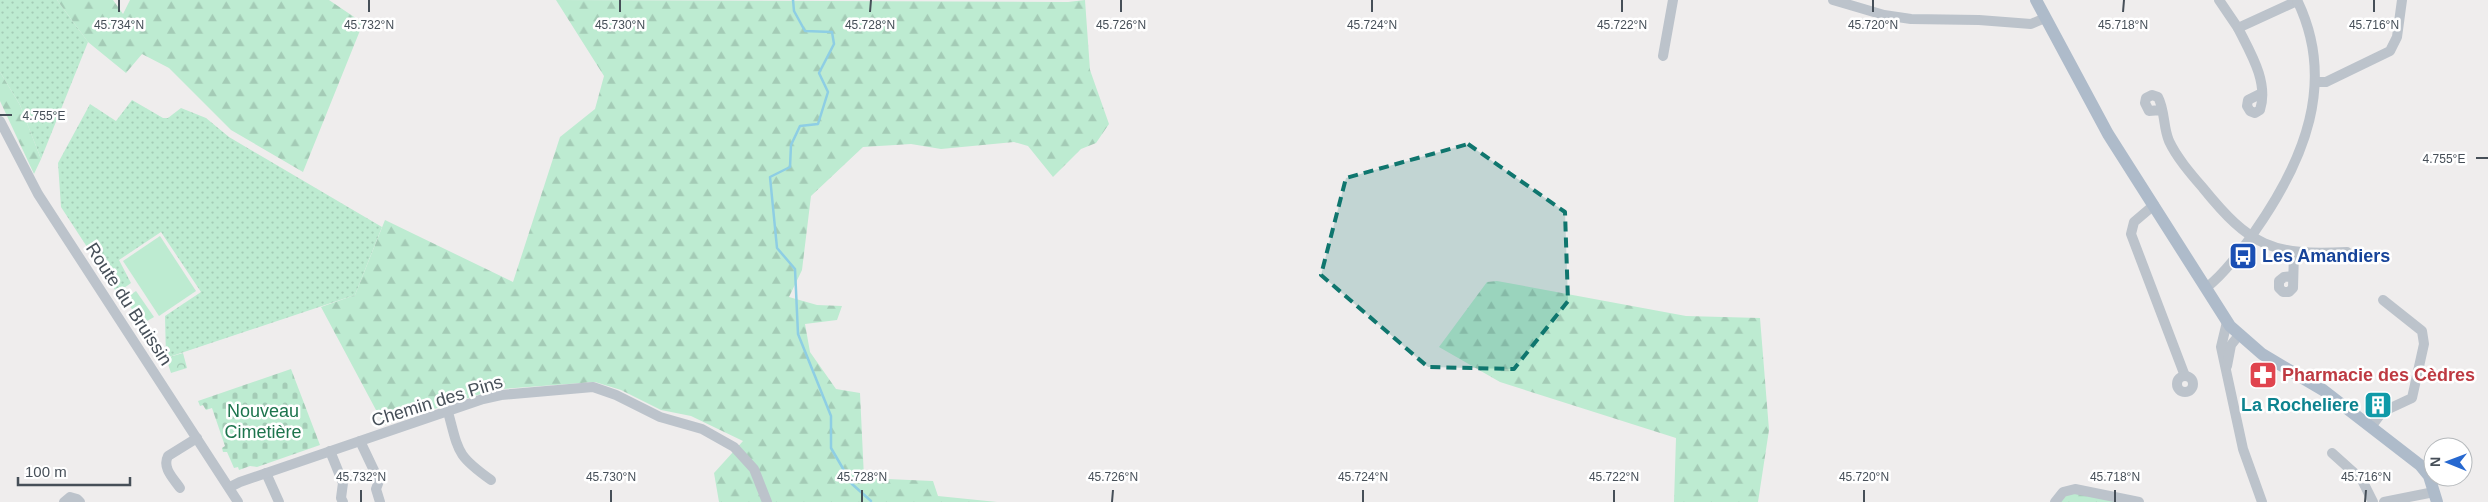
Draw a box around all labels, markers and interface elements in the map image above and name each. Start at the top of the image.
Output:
text: 45.734°N [94,18,144,32]
text: 45.732°N [344,18,394,32]
text: 45.730°N [595,18,645,32]
text: 45.728°N [845,18,895,32]
text: 45.726°N [1096,18,1146,32]
text: 45.724°N [1347,18,1397,32]
text: 45.722°N [1597,18,1647,32]
text: 45.720°N [1848,18,1898,32]
text: 45.718°N [2098,18,2148,32]
text: 45.716°N [2349,18,2399,32]
text: 4.755°E [23,109,65,123]
text: 4.755°E [2423,152,2465,166]
street label: Route du Bruissin [82,239,176,369]
bus stop icon: Les Amandiers [2228,241,2258,271]
place label: Les Amandiers [2262,246,2390,266]
pharmacy icon: Pharmacie des Cèdres [2248,360,2278,390]
place label: Pharmacie des Cèdres [2282,365,2475,385]
street label: Chemin des Pins [369,372,505,430]
building icon: La Rocheliere [2363,390,2393,420]
place label: La Rocheliere [2241,395,2359,415]
park label: Nouveau Cimetière [224,401,302,442]
north arrow [2423,437,2473,487]
scale bar [18,454,130,486]
text: N [2427,457,2443,467]
text: 100 m [25,463,67,480]
text: 45.732°N [336,470,386,484]
text: 45.730°N [586,470,636,484]
text: 45.728°N [837,470,887,484]
text: 45.726°N [1088,470,1138,484]
text: 45.724°N [1338,470,1388,484]
text: 45.722°N [1589,470,1639,484]
text: 45.720°N [1839,470,1889,484]
text: 45.718°N [2090,470,2140,484]
text: 45.716°N [2341,470,2391,484]

